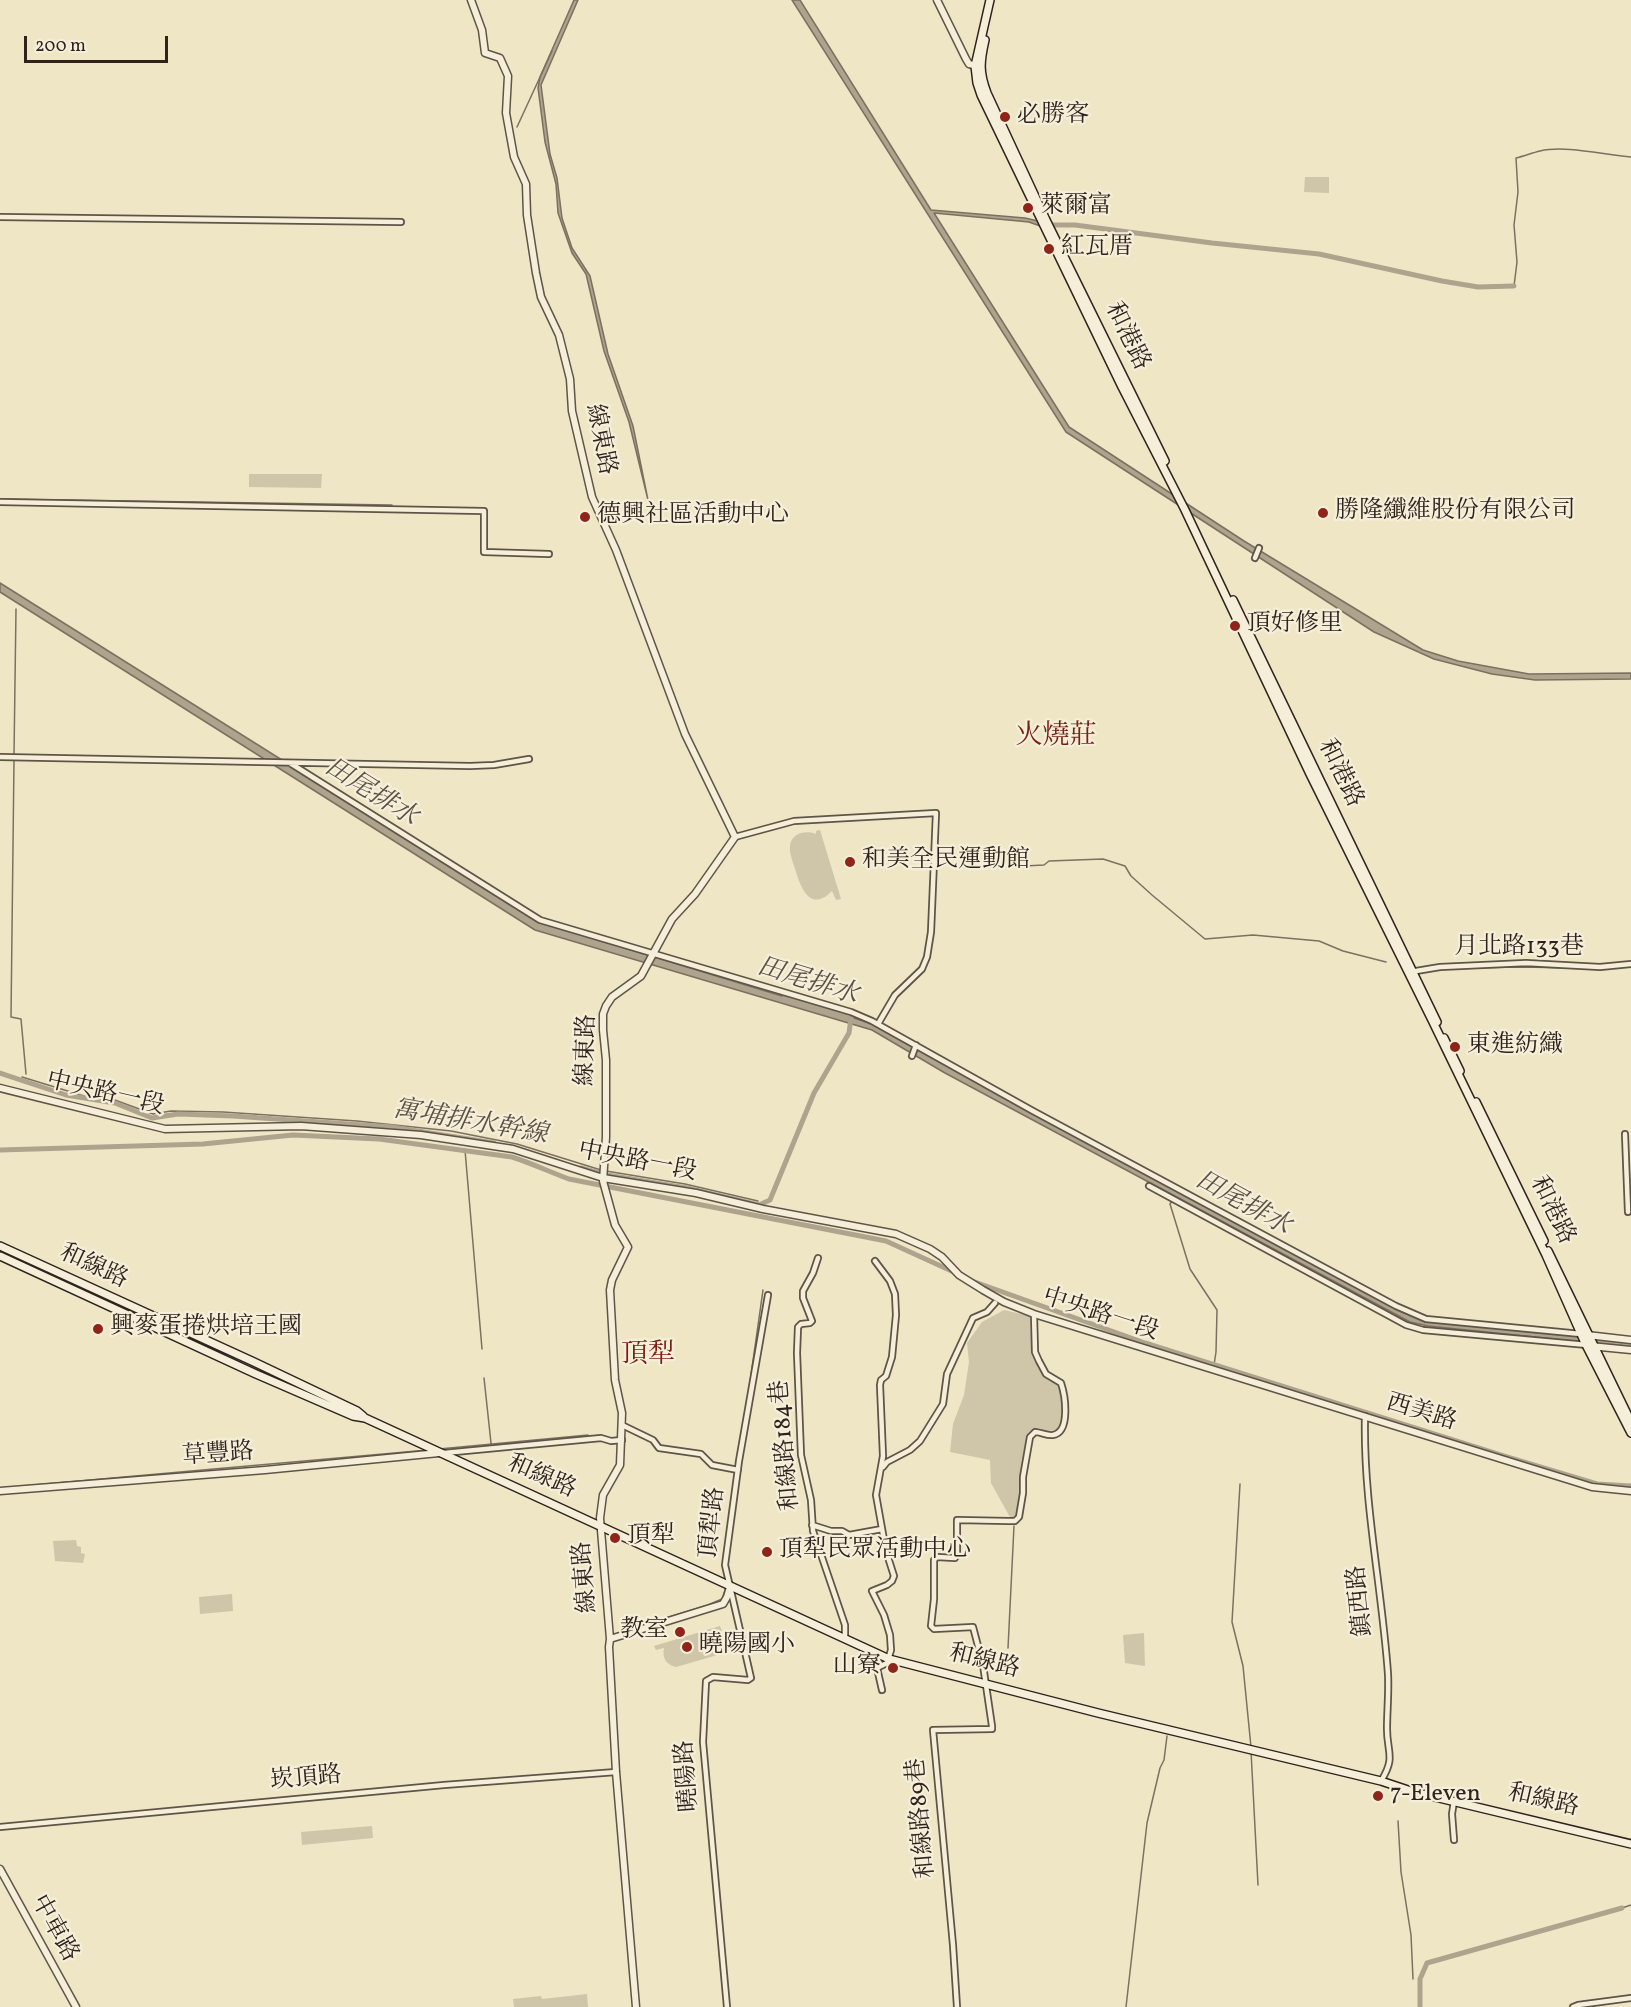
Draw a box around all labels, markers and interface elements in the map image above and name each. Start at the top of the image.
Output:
scale bar [27,24,171,62]
text: 200 m [35,34,86,59]
place label: 必勝客 [1017,103,1089,131]
marker: 必勝客 [998,110,1012,124]
place label: 萊爾富 [1040,194,1112,222]
marker: 萊爾富 [1021,201,1035,215]
place label: 紅瓦厝 [1061,235,1133,263]
marker: 紅瓦厝 [1042,242,1056,256]
street label: 和港路 [1097,298,1155,376]
street label: 線東路 [578,402,620,478]
place label: 勝隆纖維股份有限公司 [1335,499,1575,527]
place label: 德興社區活動中心 [597,503,789,531]
marker: 勝隆纖維股份有限公司 [1316,506,1330,520]
marker: 德興社區活動中心 [578,510,592,524]
place label: 頂好修里 [1247,612,1343,640]
marker: 頂好修里 [1228,619,1242,633]
district label: 火燒莊 [1016,722,1096,754]
street label: 和港路 [1310,735,1368,813]
water label: 田尾排水 [318,753,422,835]
place label: 和美全民運動館 [862,848,1030,876]
marker: 和美全民運動館 [843,855,857,869]
street label: 月北路133巷 [1454,935,1584,963]
water label: 田尾排水 [753,953,861,1013]
street label: 線東路 [572,1014,604,1086]
place label: 東進紡織 [1467,1033,1563,1061]
marker: 東進紡織 [1448,1040,1462,1054]
street label: 中央路一段 [43,1067,167,1123]
water label: 寓埔排水幹線 [390,1095,550,1153]
street label: 中央路一段 [575,1137,699,1189]
water label: 田尾排水 [1189,1166,1295,1244]
street label: 和港路 [1522,1172,1580,1250]
street label: 和線路 [54,1240,132,1296]
street label: 中央路一段 [1038,1284,1162,1348]
place label: 興麥蛋捲烘培王國 [110,1315,302,1343]
marker: 興麥蛋捲烘培王國 [91,1322,105,1336]
district label: 頂犁 [621,1341,675,1373]
street label: 和線路184巷 [767,1378,807,1512]
street label: 西美路 [1382,1390,1460,1438]
street label: 草豐路 [181,1439,255,1473]
street label: 和線路 [502,1450,580,1506]
street label: 頂犁路 [696,1486,732,1560]
place label: 頂犁 [627,1524,675,1552]
marker: 頂犁 [608,1531,622,1545]
place label: 頂犁民眾活動中心 [779,1538,971,1566]
street label: 線東路 [570,1540,604,1614]
marker: 頂犁民眾活動中心 [760,1545,774,1559]
street label: 鎮西路 [1344,1564,1380,1638]
place label: 教室 [620,1618,668,1646]
marker: 教室 [673,1625,687,1639]
place label: 曉陽國小 [699,1633,795,1661]
marker: 曉陽國小 [680,1640,694,1654]
street label: 和線路 [946,1640,1022,1686]
place label: 山寮 [833,1654,881,1682]
marker: 山寮 [886,1661,900,1675]
street label: 曉陽路 [672,1739,706,1813]
street label: 和線路89巷 [903,1757,943,1879]
street label: 崁頂路 [269,1763,343,1797]
street label: 和線路 [1505,1780,1581,1824]
place label: 7-Eleven [1390,1782,1481,1810]
marker: 7-Eleven [1371,1789,1385,1803]
street label: 中車路 [23,1891,83,1967]

